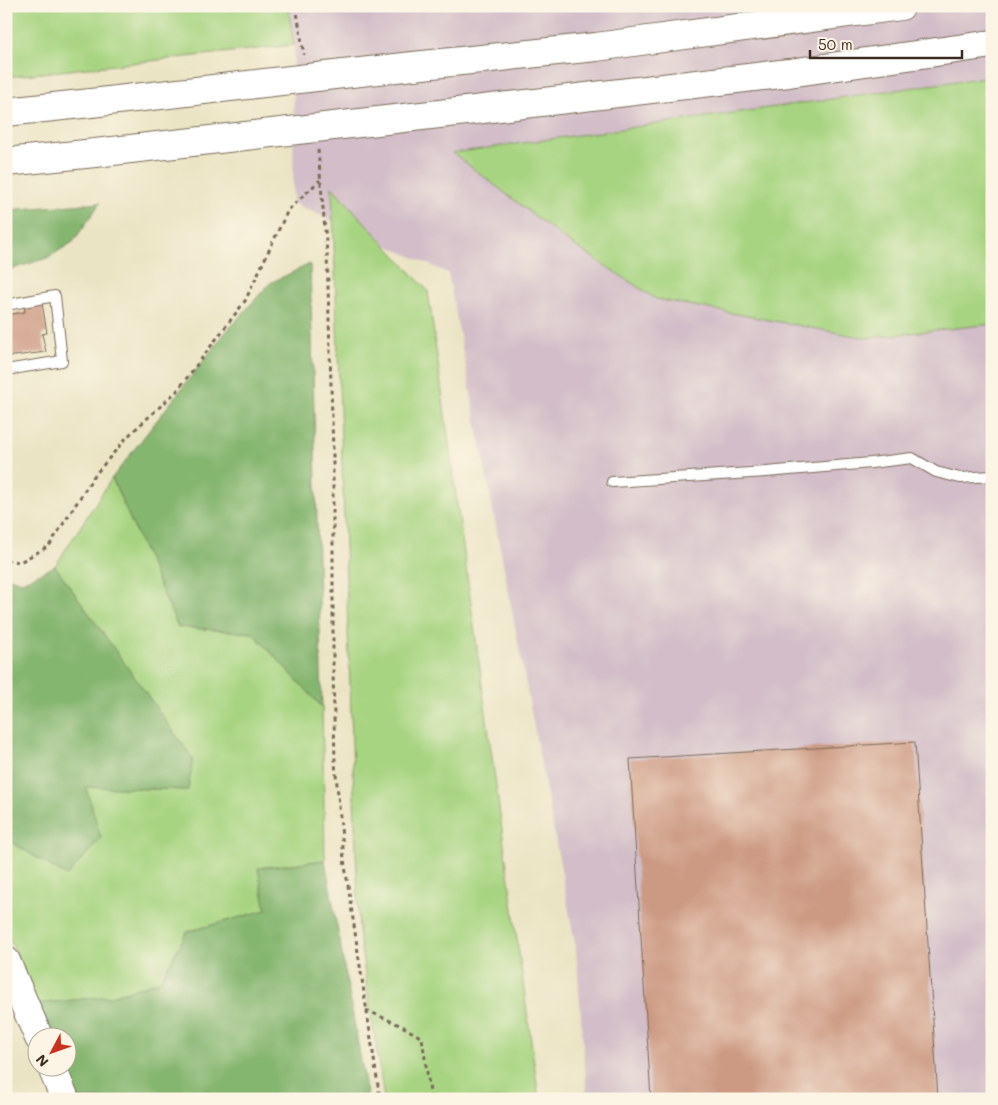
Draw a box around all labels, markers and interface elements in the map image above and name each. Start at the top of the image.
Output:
scale bar [810,28,963,60]
text: 50 m [818,34,853,54]
north arrow [28,1028,78,1078]
text: N [31,1051,52,1071]

